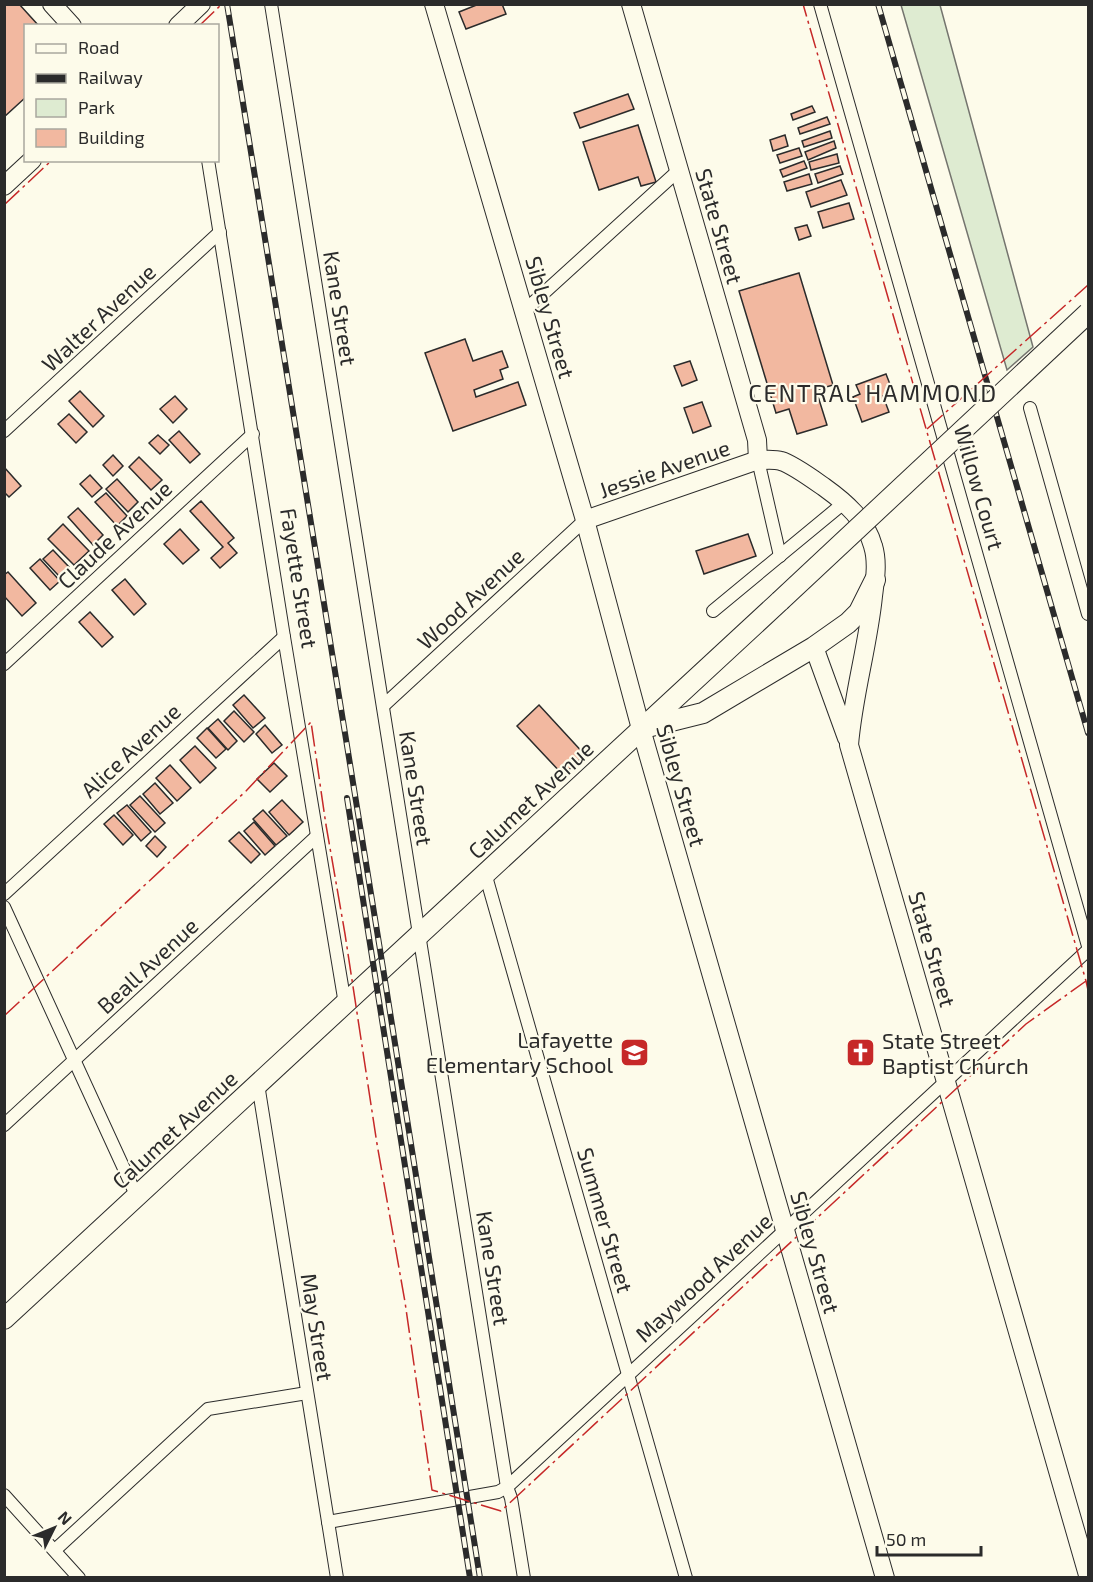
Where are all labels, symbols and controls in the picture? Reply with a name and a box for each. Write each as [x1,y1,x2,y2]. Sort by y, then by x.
legend [24,24,219,162]
text: Road [78,36,119,58]
text: Railway [78,66,143,88]
text: Park [78,96,115,118]
text: Building [78,126,145,148]
street label: State Street [691,165,749,287]
street label: Kane Street [319,249,363,367]
street label: Sibley Street [521,253,581,381]
street label: Walter Avenue [36,258,160,376]
district label: CENTRAL HAMMOND [748,378,998,407]
street label: Willow Court [950,421,1010,553]
street label: Jessie Avenue [595,433,733,503]
street label: Claude Avenue [52,475,176,593]
street label: Fayette Street [276,506,324,650]
street label: Wood Avenue [411,542,529,654]
street label: Alice Avenue [75,697,185,803]
street label: Sibley Street [652,721,712,849]
street label: Kane Street [395,729,439,847]
street label: Calumet Avenue [462,735,598,863]
street label: State Street [904,888,962,1010]
street label: Beall Avenue [91,912,203,1018]
place label: Lafayette Elementary School [426,1026,613,1077]
place label: State Street Baptist Church [882,1027,1029,1078]
school or university icon: Lafayette Elementary School [618,1036,650,1068]
church icon: State Street Baptist Church [845,1037,877,1069]
street label: Calumet Avenue [106,1065,242,1193]
street label: Summer Street [573,1144,639,1296]
street label: Sibley Street [786,1188,846,1316]
street label: Maywood Avenue [629,1207,777,1347]
street label: Kane Street [472,1209,516,1327]
street label: May Street [297,1271,339,1383]
north arrow [24,1498,84,1558]
text: N [54,1507,76,1528]
scale bar [877,1519,980,1557]
text: 50 m [886,1528,926,1550]

